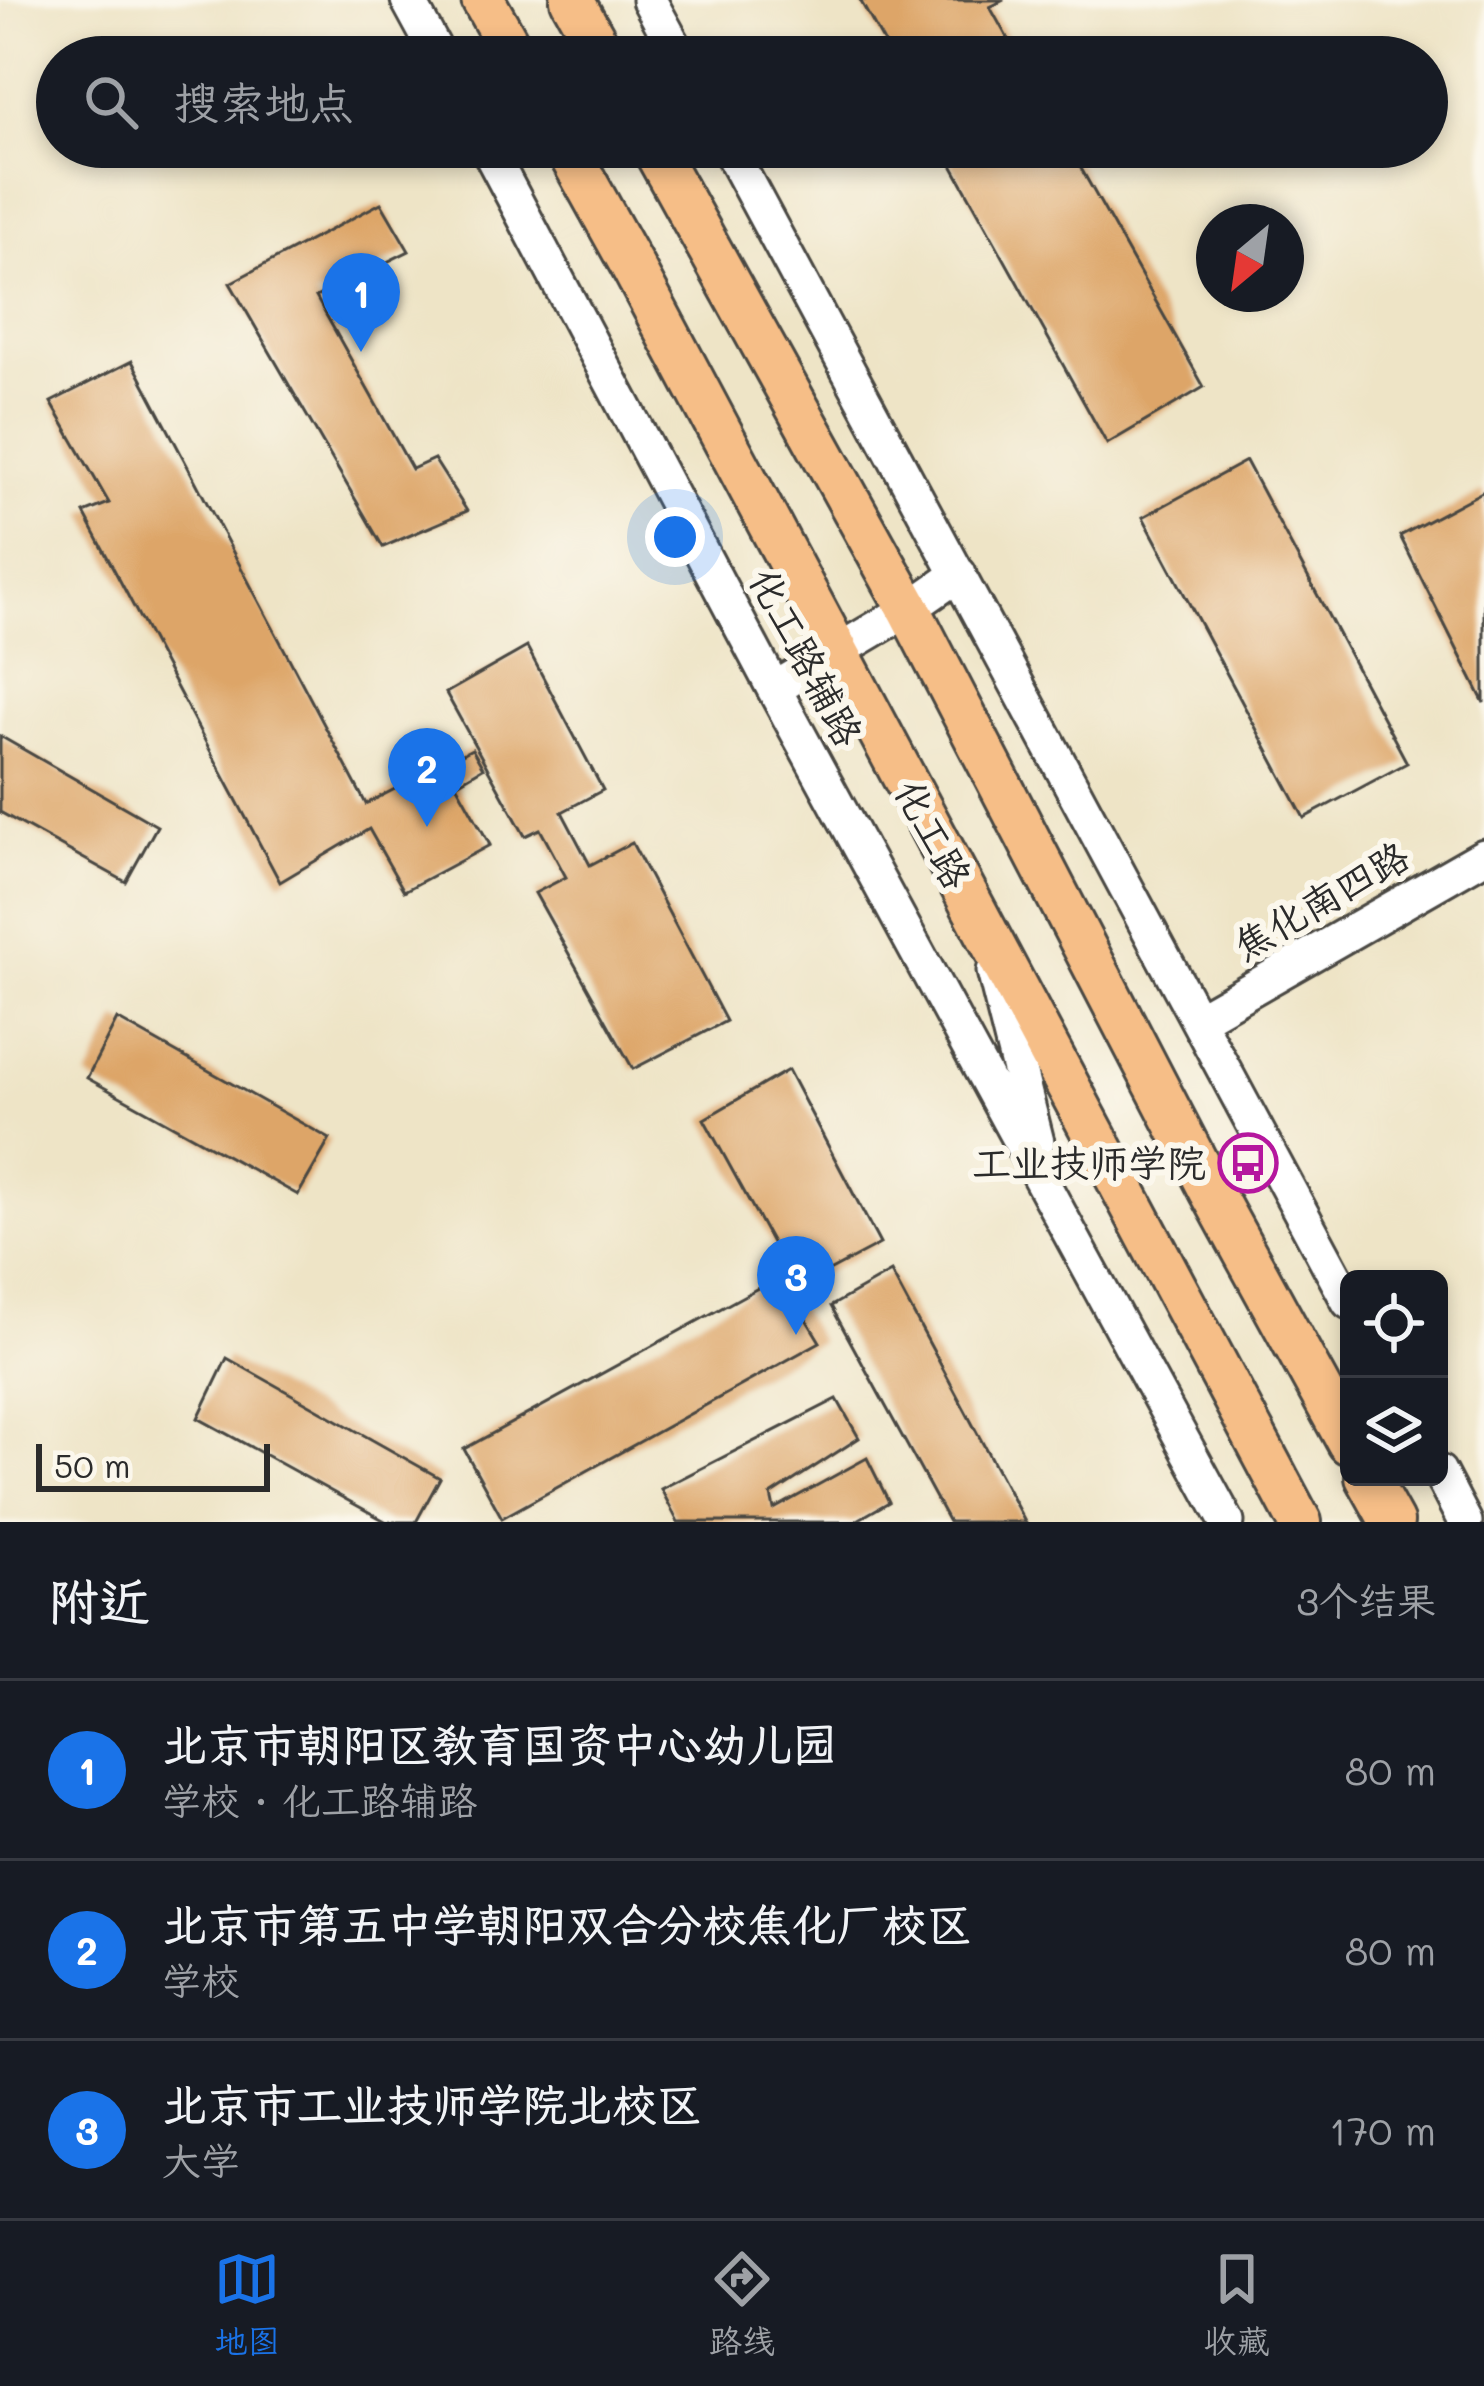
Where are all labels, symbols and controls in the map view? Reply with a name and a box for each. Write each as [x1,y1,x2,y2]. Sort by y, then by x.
search box [36,36,1448,168]
icon: search [78,69,144,135]
text: 搜索地点 [174,72,354,130]
north arrow [1196,204,1304,312]
pin: 1 [322,253,400,352]
your location [645,507,705,567]
street label: 化工路辅路 [739,558,876,754]
pin: 2 [388,728,466,827]
street label: 化工路 [884,770,984,897]
street label: 焦化南四路 [1223,829,1417,971]
bus stop icon: 工业技师学院 [1217,1132,1279,1194]
place label: 工业技师学院 [972,1136,1206,1187]
pin: 3 [757,1236,835,1335]
map controls [1340,1270,1448,1486]
button: locate [1340,1270,1448,1378]
button: layers [1340,1378,1448,1486]
scale bar [36,1438,270,1491]
text: 50 m [54,1443,130,1486]
text: 附近 [48,1566,150,1633]
text: 3个结果 [1296,1574,1436,1625]
text: 北京市朝阳区教育国资中心幼儿园 [162,1714,837,1772]
text: 1 [78,1744,96,1795]
text: 80 m [1345,1744,1436,1795]
text: 学校 · 化工路辅路 [162,1774,477,1825]
text: 北京市第五中学朝阳双合分校焦化厂校区 [162,1894,972,1952]
text: 2 [76,1924,98,1975]
text: 80 m [1345,1924,1436,1975]
text: 学校 [162,1954,240,2005]
text: 北京市工业技师学院北校区 [162,2074,702,2132]
text: 3 [75,2104,99,2155]
text: 170 m [1329,2104,1436,2155]
text: 大学 [162,2134,240,2185]
tab: 地图 [214,2246,280,2362]
tab: 路线 [709,2246,775,2362]
tab: 收藏 [1204,2246,1270,2362]

